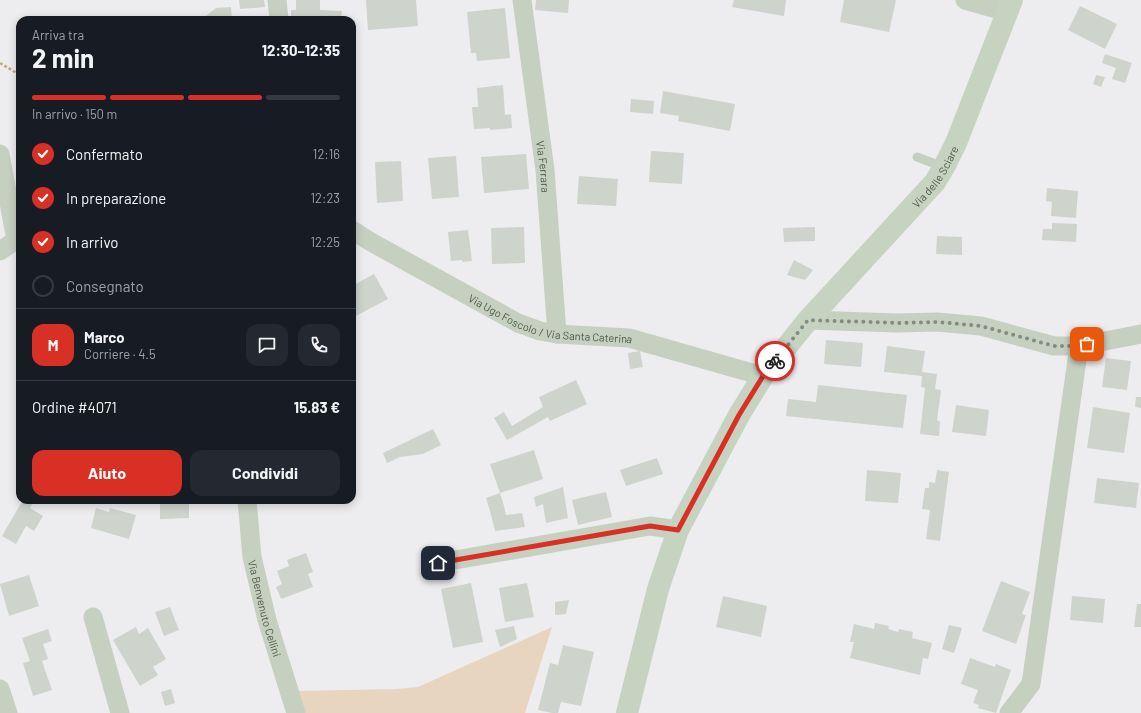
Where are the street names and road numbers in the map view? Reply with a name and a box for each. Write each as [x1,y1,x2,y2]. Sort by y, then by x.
street label: Via Ferrara [535,140,553,193]
street label: Via delle Sciare [909,143,960,210]
street label: Via Ugo Foscolo / Via Santa Caterina [467,291,634,345]
street label: Via Benvenuto Cellini [246,558,285,658]

